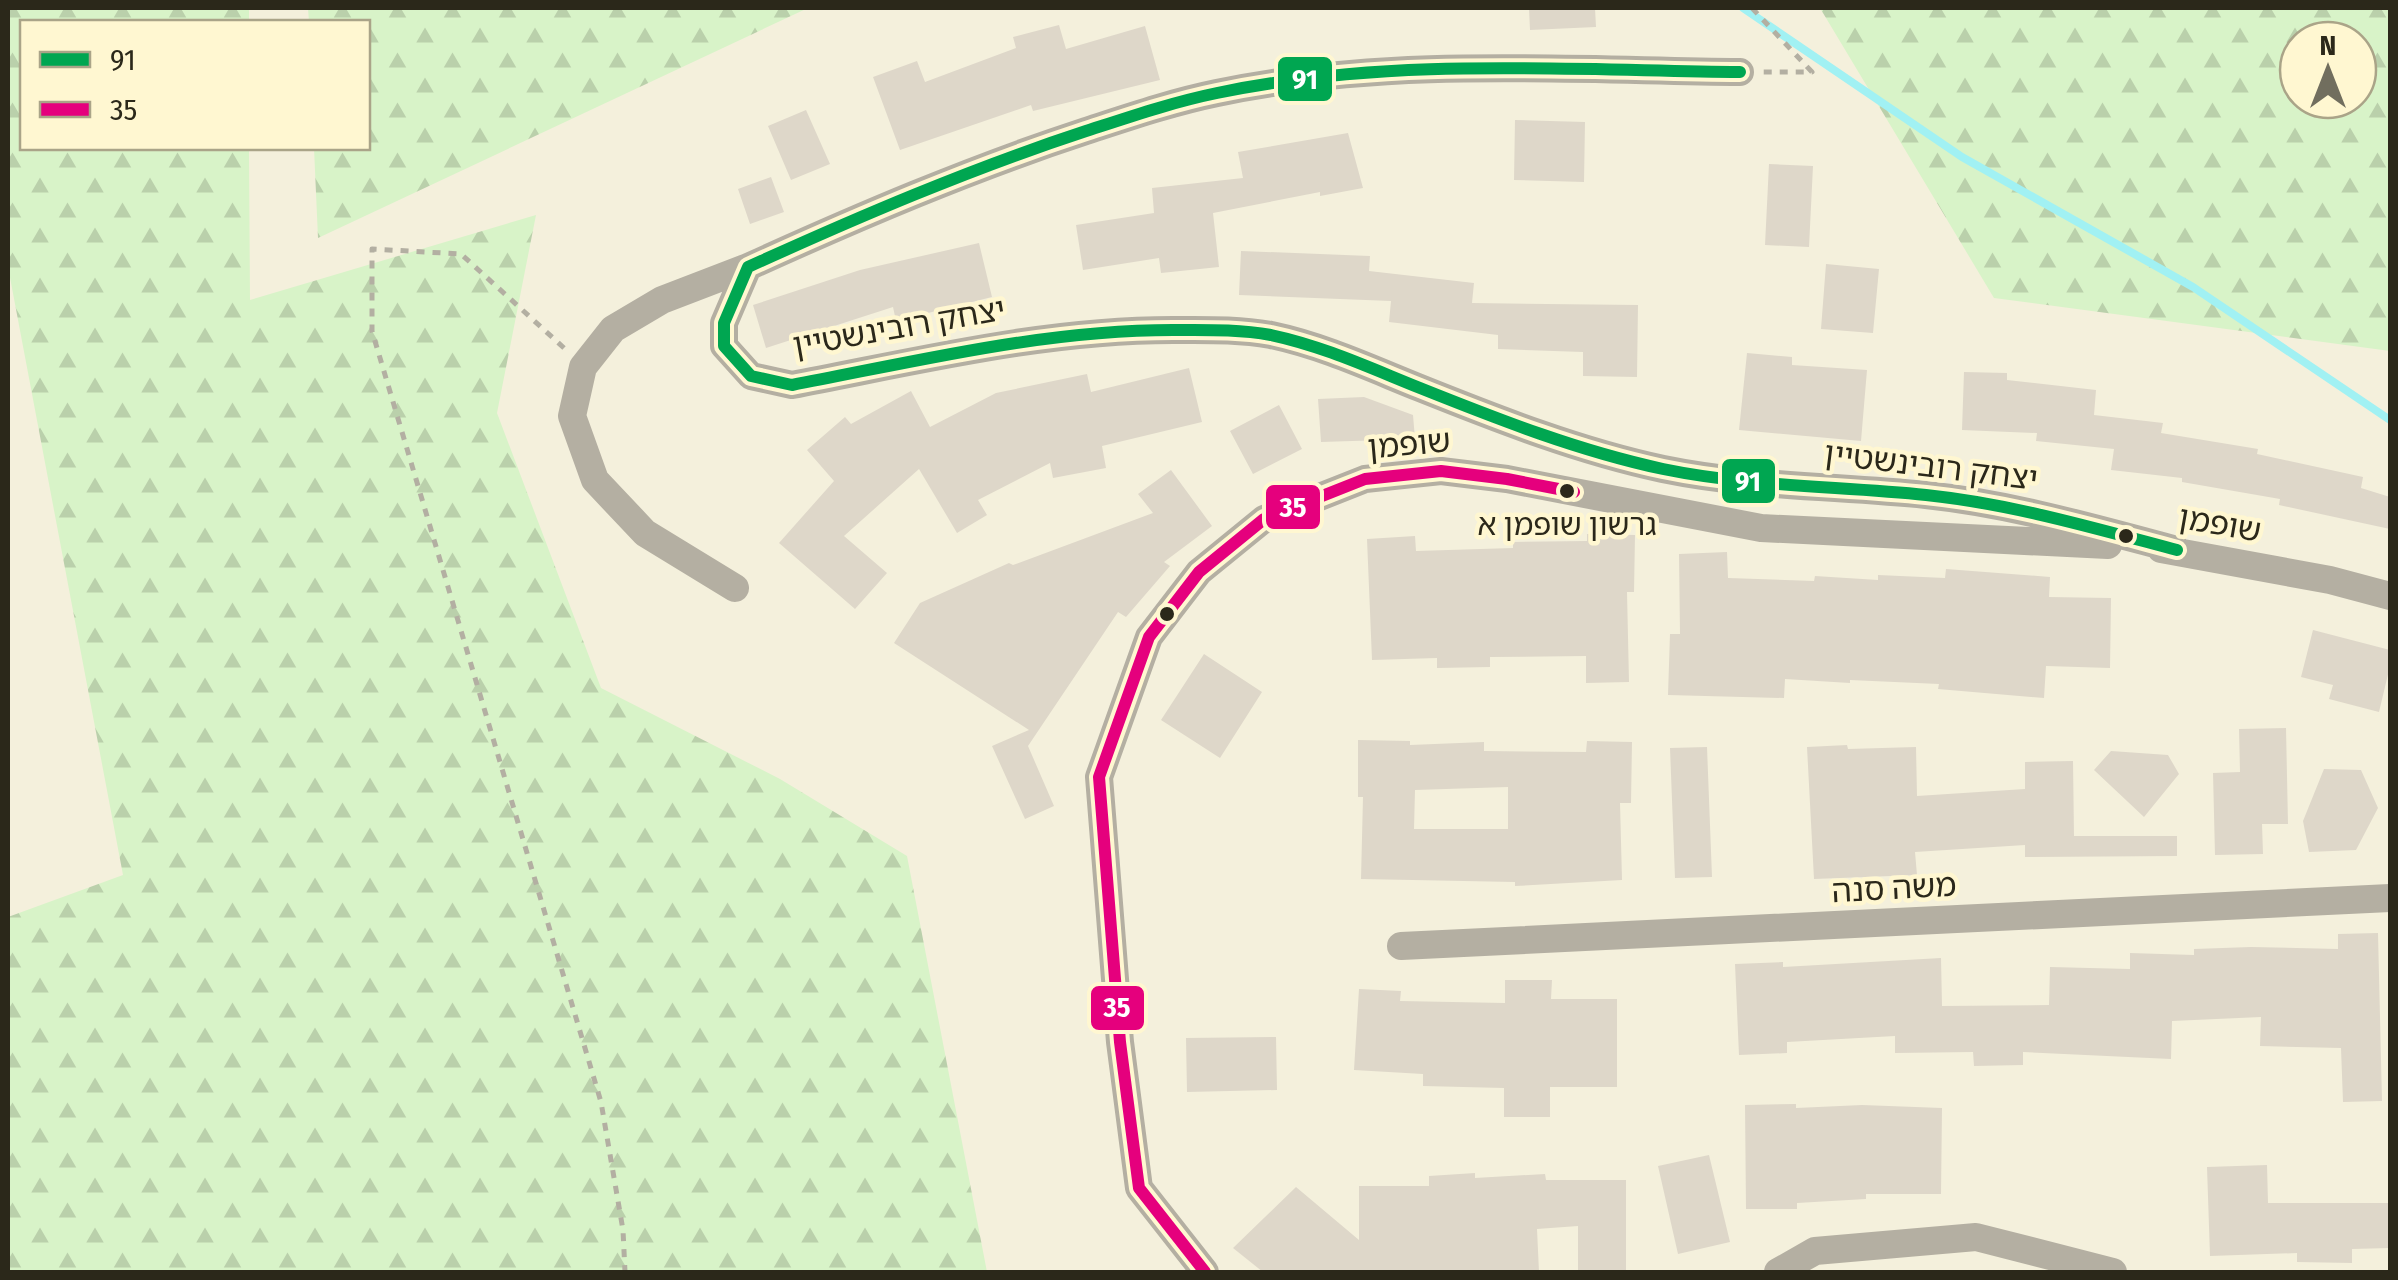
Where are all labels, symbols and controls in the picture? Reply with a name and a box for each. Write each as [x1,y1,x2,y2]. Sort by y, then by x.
legend [20,20,370,150]
north arrow [2278,20,2378,120]
text: N [2320,29,2336,62]
text: 91 [110,42,136,78]
line badge: 91 [1276,55,1334,103]
text: 91 [1292,63,1318,96]
text: 35 [110,92,137,128]
street label: יצחק רובינשטיין [790,290,1008,364]
street label: שופמן [1366,421,1452,467]
street label: יצחק רובינשטיין [1822,434,2040,498]
line badge: 91 [1720,457,1777,505]
text: 91 [1735,465,1761,498]
marker: גרשון שופמן א [1557,481,1577,501]
line badge: 35 [1264,483,1322,531]
text: 35 [1279,491,1307,524]
street label: שופמן [2176,498,2264,550]
place label: גרשון שופמן א [1478,507,1656,543]
unlabelled marker [2116,526,2136,546]
unlabelled marker [1157,604,1177,624]
street label: משה סנה [1831,866,1957,910]
line badge: 35 [1089,984,1146,1032]
text: 35 [1103,991,1131,1024]

